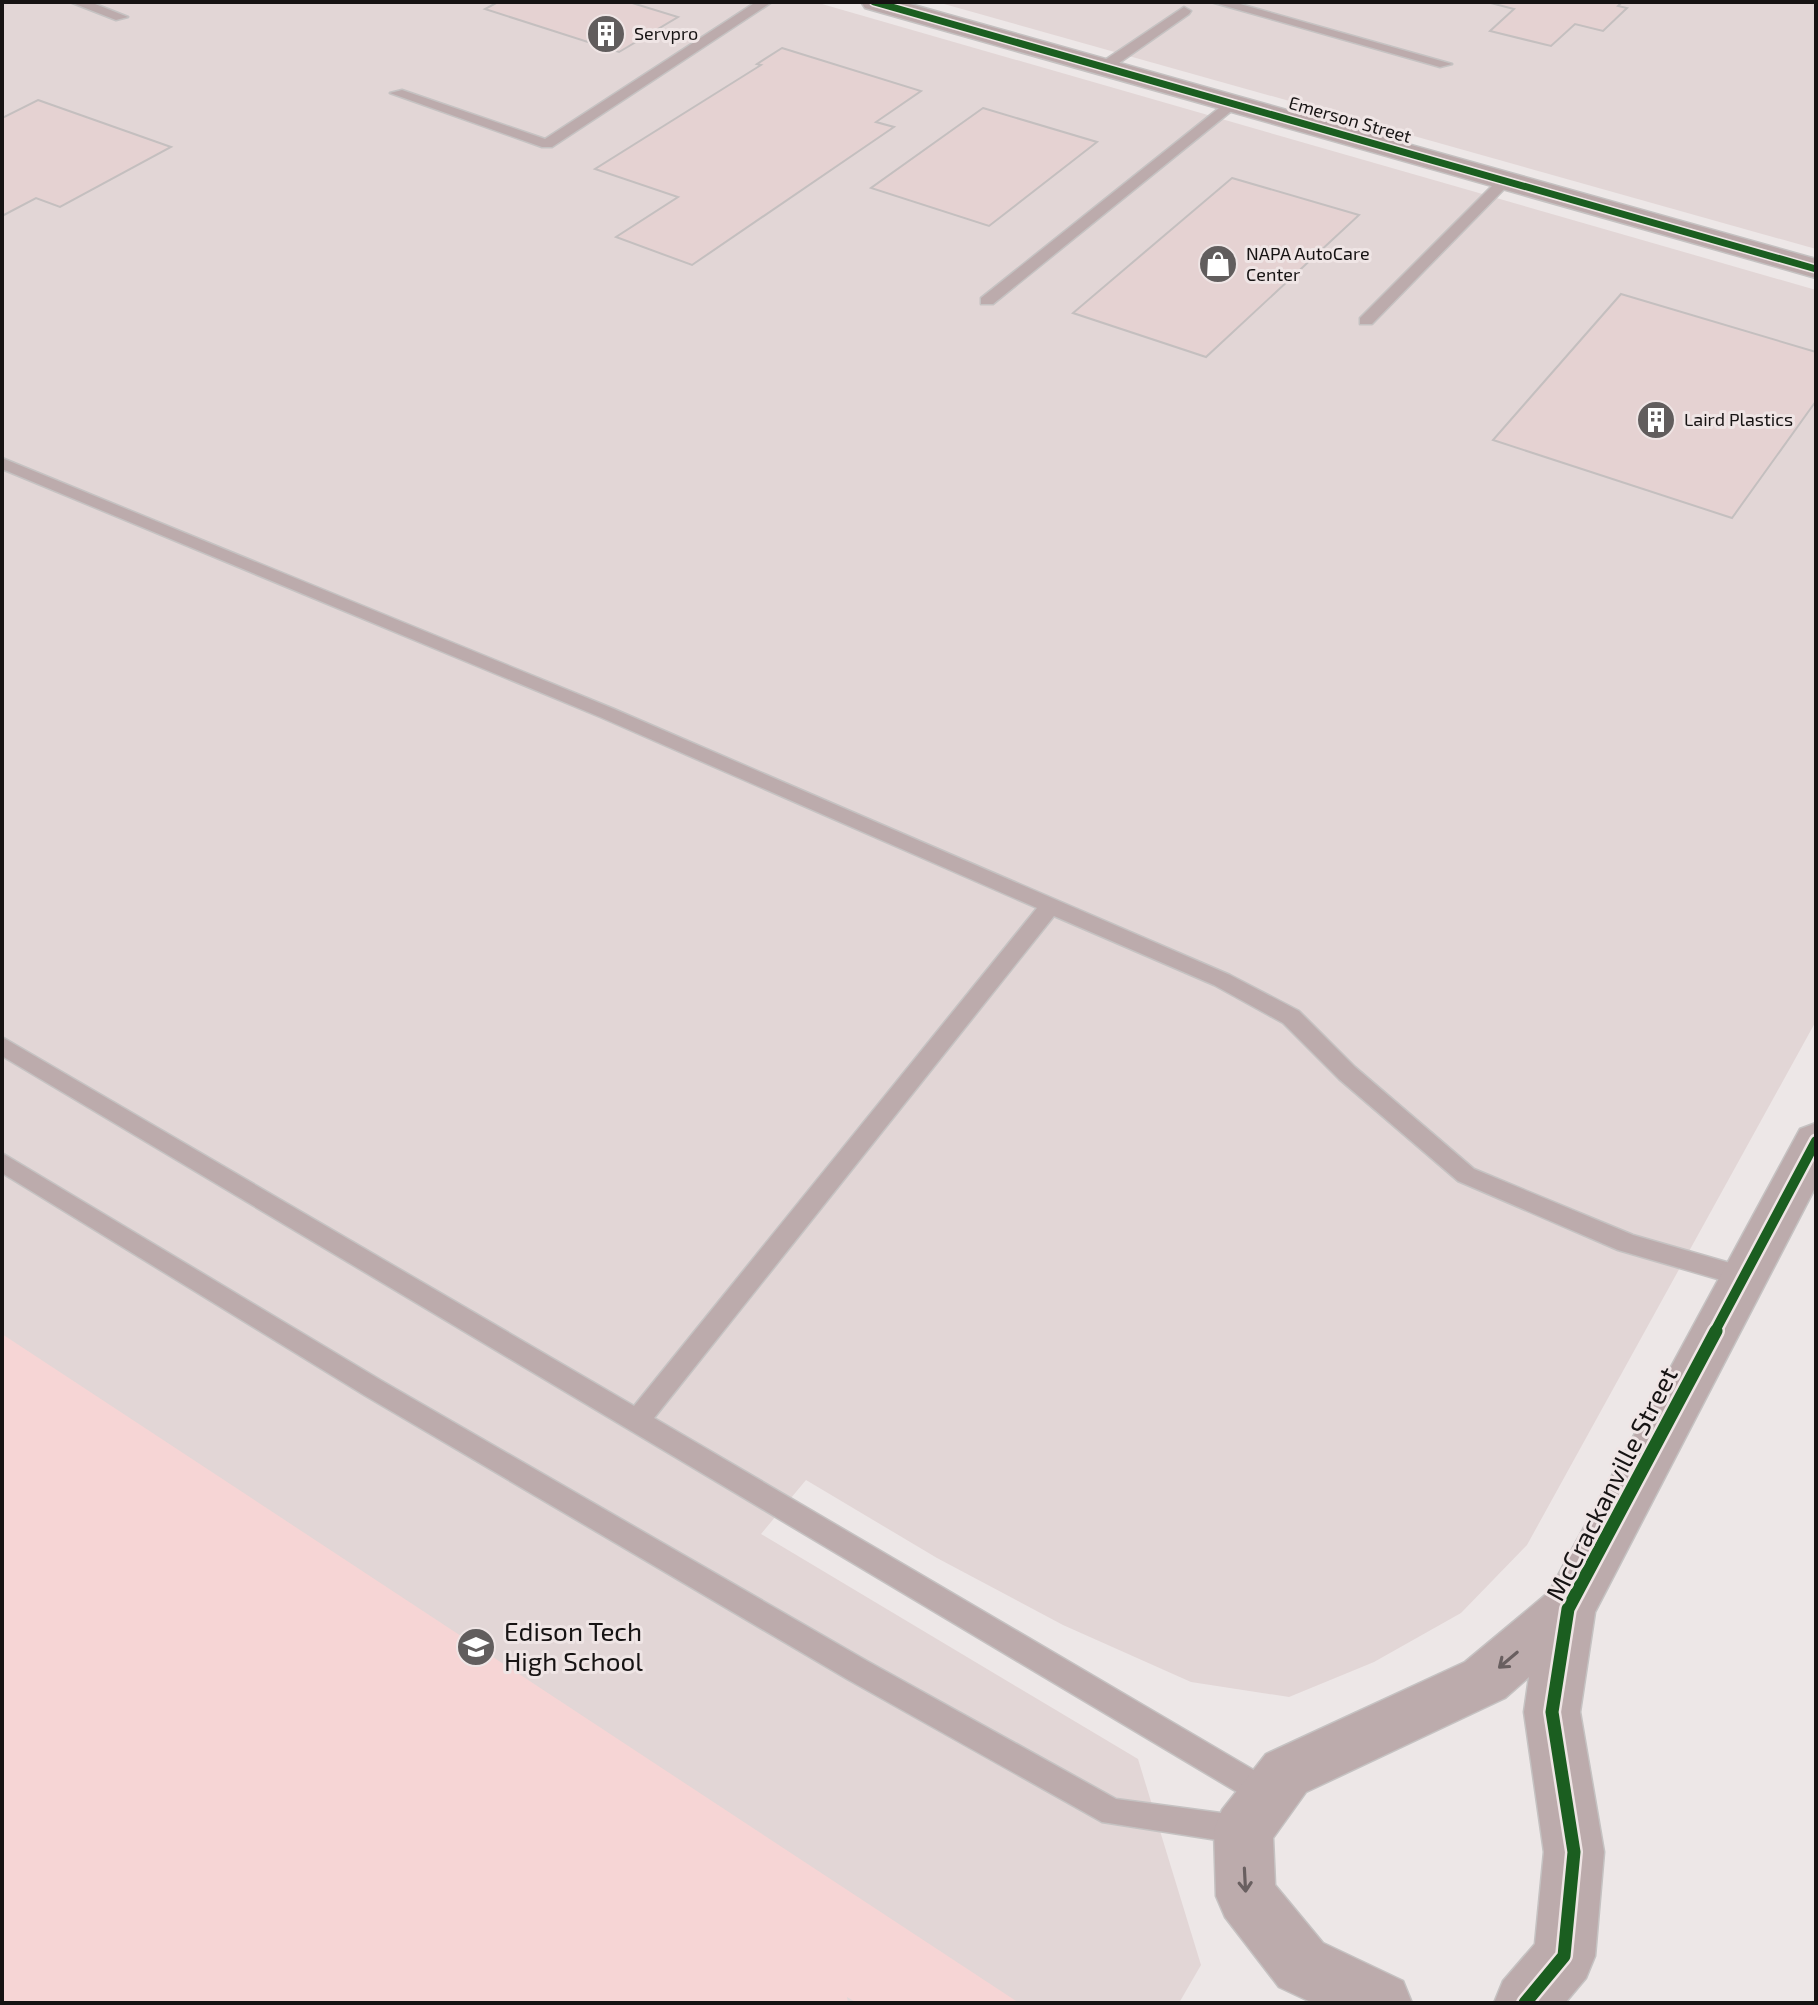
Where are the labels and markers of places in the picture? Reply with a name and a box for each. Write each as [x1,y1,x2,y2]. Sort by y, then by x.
building icon: Servpro [585,13,627,55]
place label: Servpro [634,22,698,44]
place label: NAPA AutoCare Center [1246,242,1370,285]
shop icon: NAPA AutoCare Center [1197,243,1239,285]
building icon: Laird Plastics [1635,399,1677,441]
place label: Laird Plastics [1684,408,1793,430]
place label: Edison Tech High School [504,1615,643,1676]
school or university icon: Edison Tech High School [455,1626,497,1668]

